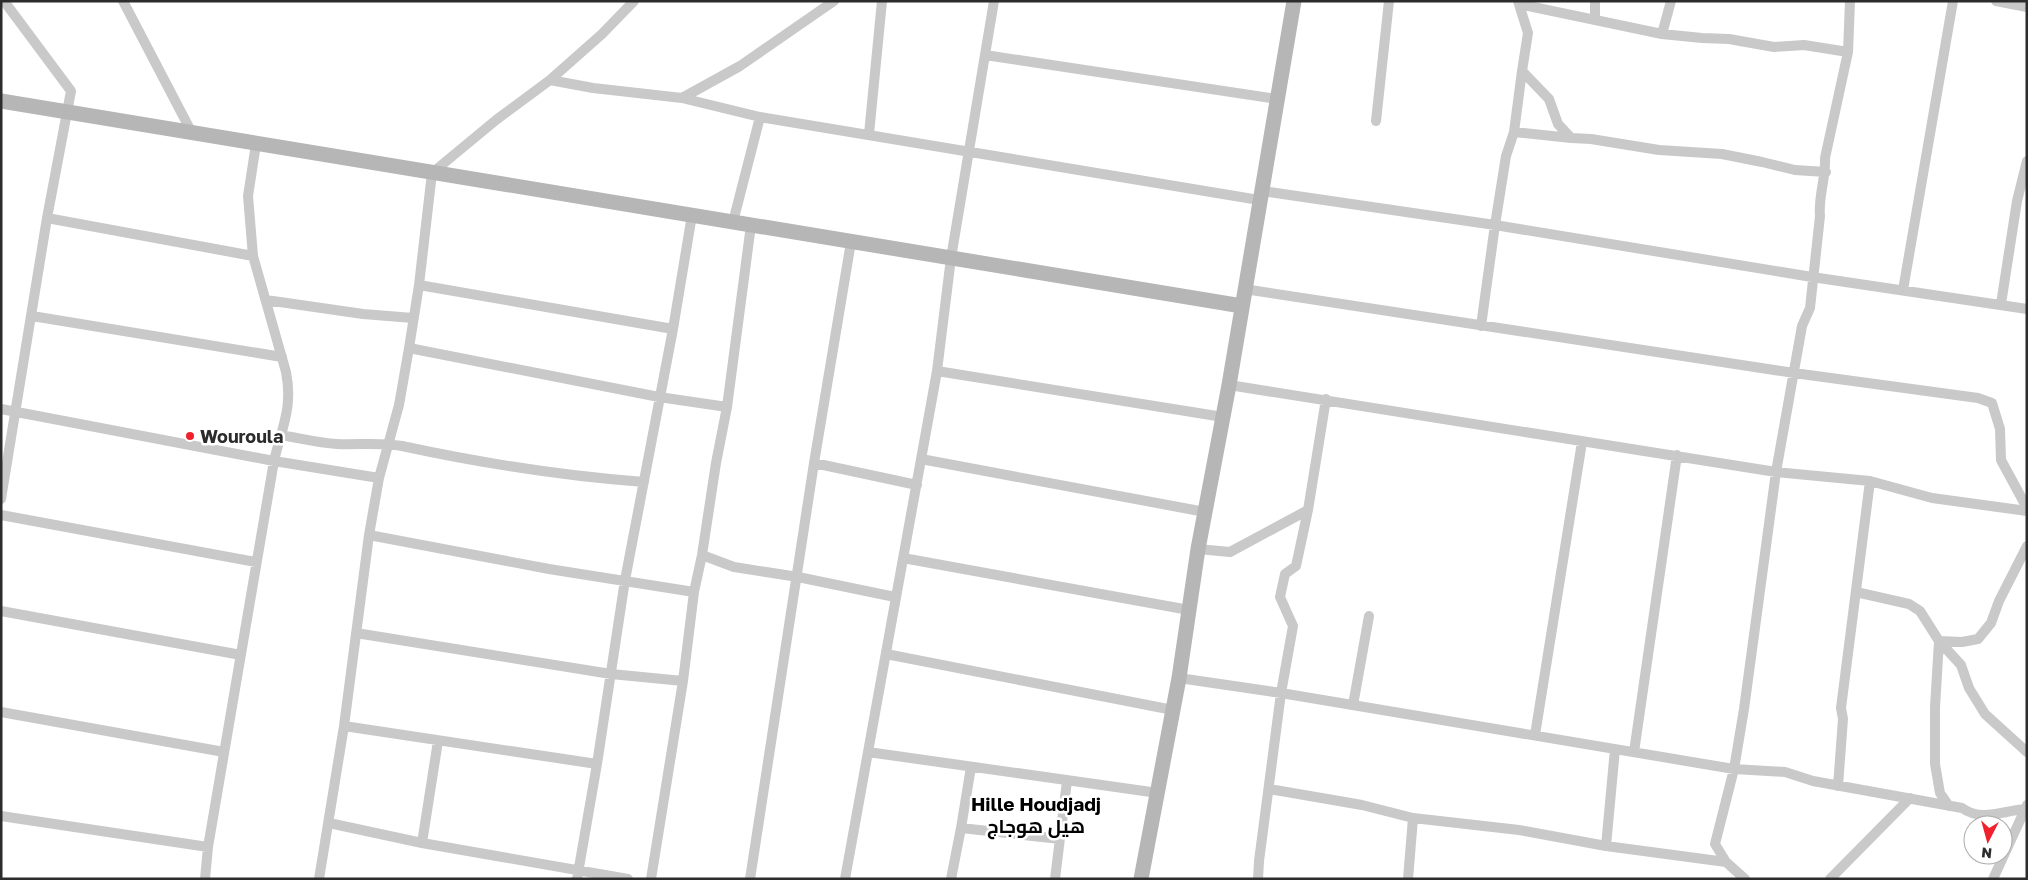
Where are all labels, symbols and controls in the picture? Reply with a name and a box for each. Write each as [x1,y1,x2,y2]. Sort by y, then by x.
place label: Wouroula [200,425,283,447]
marker: Wouroula [184,430,196,442]
district label: Hille Houdjadj هيل هوجاج [971,792,1101,840]
north arrow [1963,815,2013,865]
text: N [1980,844,1993,862]

